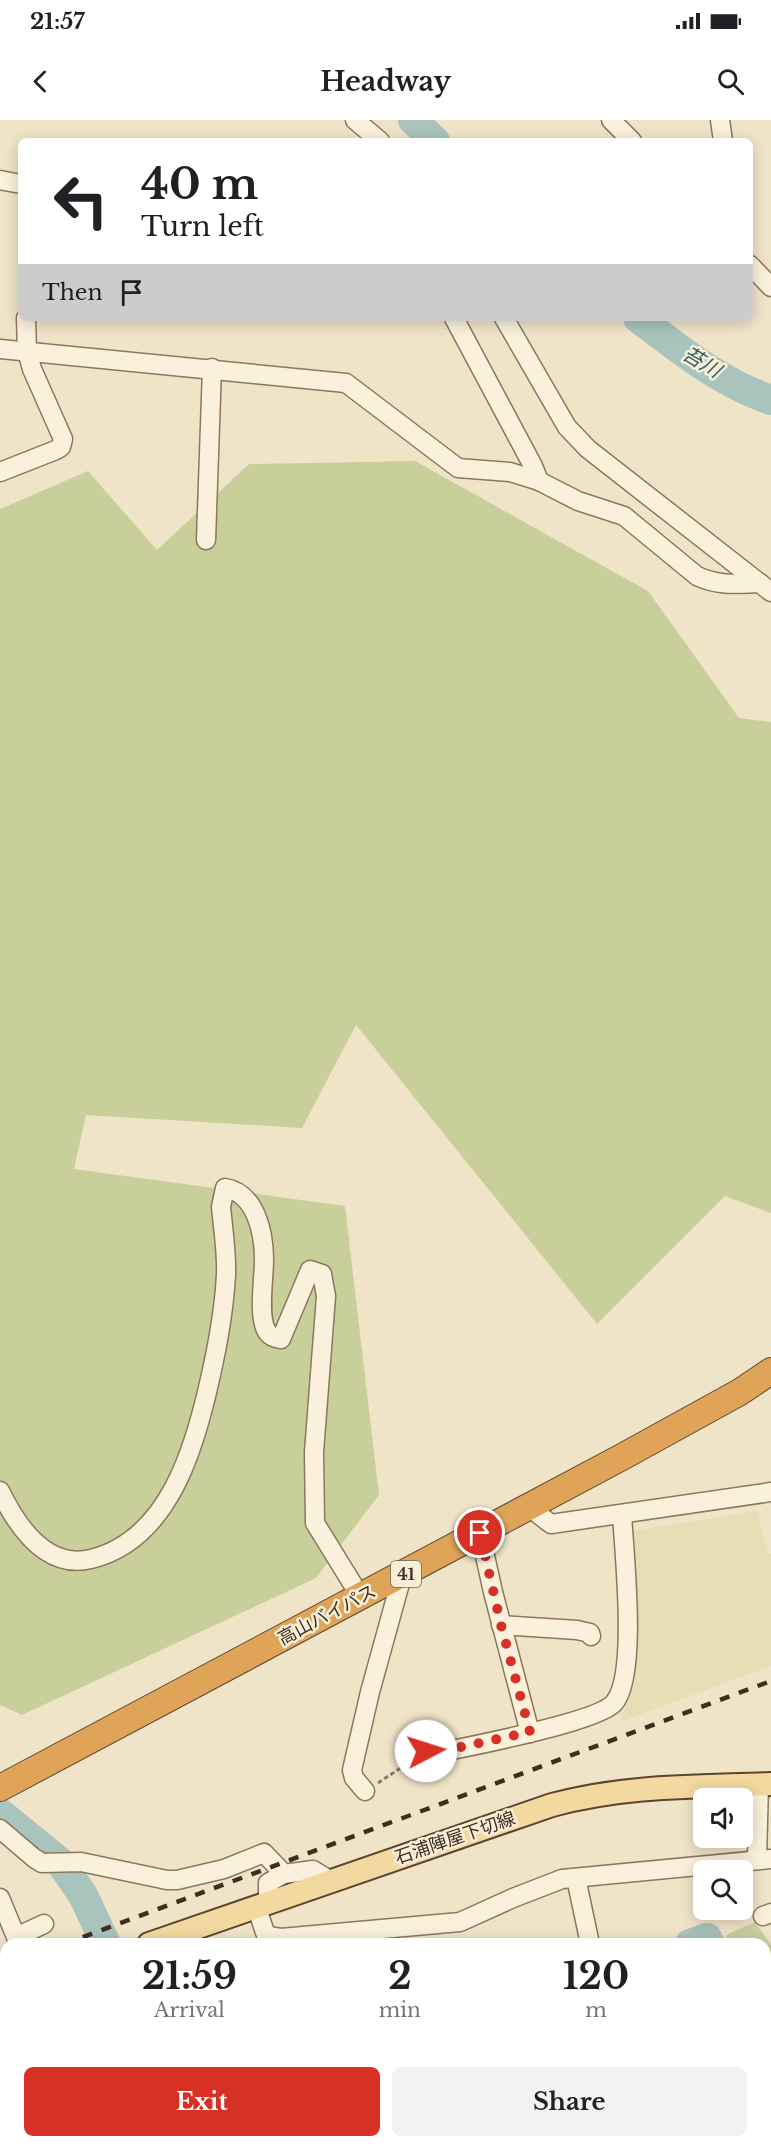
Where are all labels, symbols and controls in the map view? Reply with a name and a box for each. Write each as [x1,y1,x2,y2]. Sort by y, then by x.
text: 21:57 [30,8,85,35]
icon: back [24,65,57,98]
text: Headway [320,65,451,98]
icon: search [714,65,747,98]
text: 40 m [141,158,258,210]
icon: left [42,162,120,240]
text: Turn left [141,210,264,243]
icon: arrive [115,276,148,309]
text: Then [42,279,103,306]
water label: 苔川 [679,341,727,384]
pin [454,1507,505,1558]
icon: arrive [463,1516,496,1549]
road number: 41 [391,1561,421,1587]
street label: 高山バイパス [274,1580,380,1650]
position arrow [394,1719,458,1783]
map controls [693,1788,753,1920]
button: sound [693,1788,753,1848]
street label: 石浦陣屋下切線 [392,1807,518,1869]
button: search [693,1860,753,1920]
text: 21:59 [142,1954,237,1999]
text: 2 [388,1954,412,1999]
text: 120 [563,1954,629,1999]
text: Arrival [154,1998,225,2022]
text: min [379,1998,421,2022]
text: m [585,1998,607,2022]
button: Exit [24,2067,380,2136]
button: Share [392,2067,747,2136]

